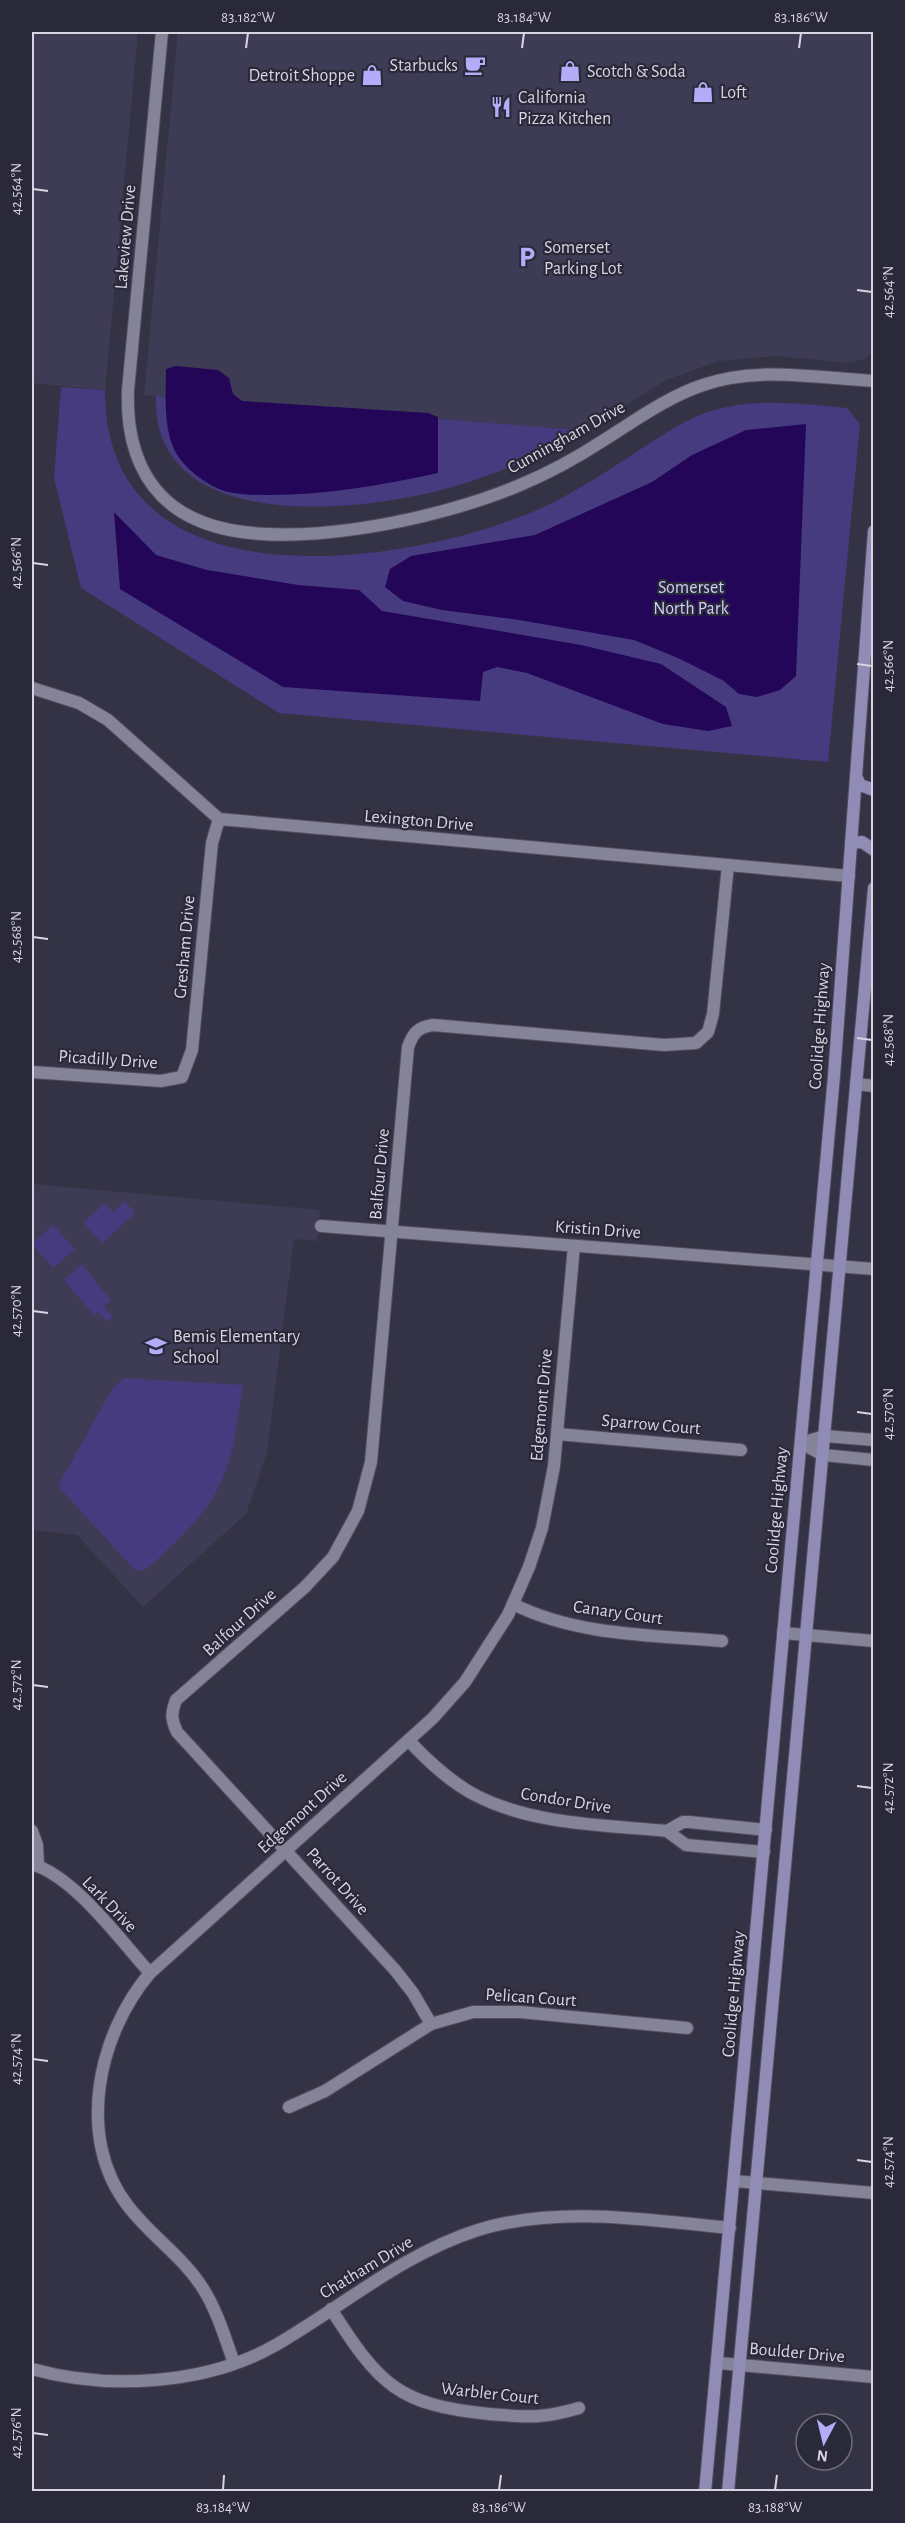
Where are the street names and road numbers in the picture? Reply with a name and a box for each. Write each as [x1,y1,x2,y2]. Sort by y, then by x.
street label: Lakeview Drive [112,184,140,290]
street label: Cunningham Drive [505,398,628,478]
street label: Lexington Drive [364,807,474,835]
street label: Gresham Drive [172,895,198,999]
street label: Coolidge Highway [807,962,833,1090]
street label: Picadilly Drive [58,1048,158,1072]
street label: Balfour Drive [367,1128,393,1221]
street label: Kristin Drive [554,1218,642,1242]
street label: Edgemont Drive [528,1348,556,1462]
street label: Sparrow Court [601,1412,702,1438]
street label: Coolidge Highway [763,1446,792,1574]
street label: Balfour Drive [200,1585,280,1660]
street label: Canary Court [572,1598,664,1628]
street label: Edgemont Drive [255,1768,351,1857]
street label: Condor Drive [519,1785,612,1817]
street label: Parrot Drive [303,1845,372,1919]
street label: Lark Drive [78,1873,140,1936]
street label: Coolidge Highway [720,1930,749,2058]
street label: Pelican Court [485,1986,577,2010]
street label: Chatham Drive [317,2233,416,2303]
street label: Boulder Drive [748,2340,845,2366]
street label: Warbler Court [440,2380,540,2408]

